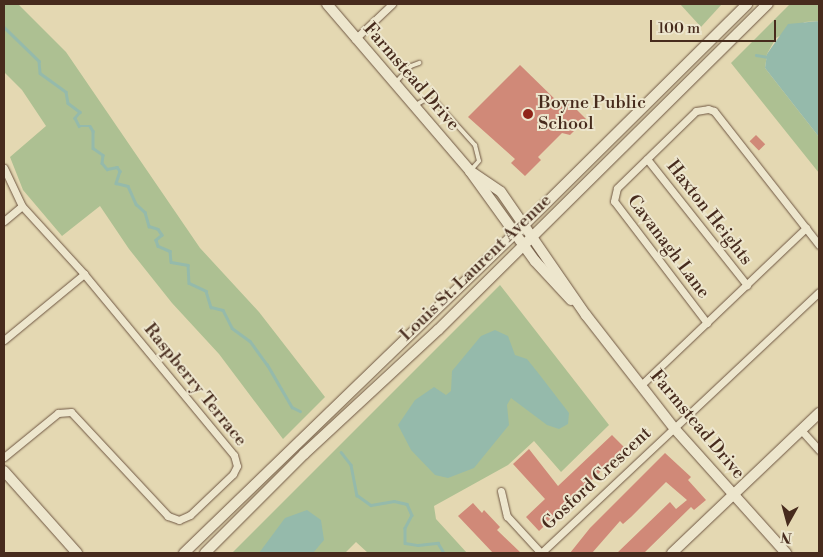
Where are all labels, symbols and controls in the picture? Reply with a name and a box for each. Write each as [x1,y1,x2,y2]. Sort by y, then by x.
scale bar [653,10,779,42]
street label: Farmstead Drive [358,19,464,135]
text: 100 m [658,19,700,38]
place label: Boyne Public School [538,93,646,136]
marker: Boyne Public School [522,108,534,120]
street label: Haxton Heights [661,156,757,270]
street label: Louis St. Laurent Avenue [396,190,556,346]
street label: Cavanagh Lane [622,191,714,303]
street label: Raspberry Terrace [139,319,251,451]
street label: Farmstead Drive [645,366,749,484]
street label: Gosford Crescent [538,423,656,535]
north arrow [763,497,813,547]
text: N [780,527,793,546]

